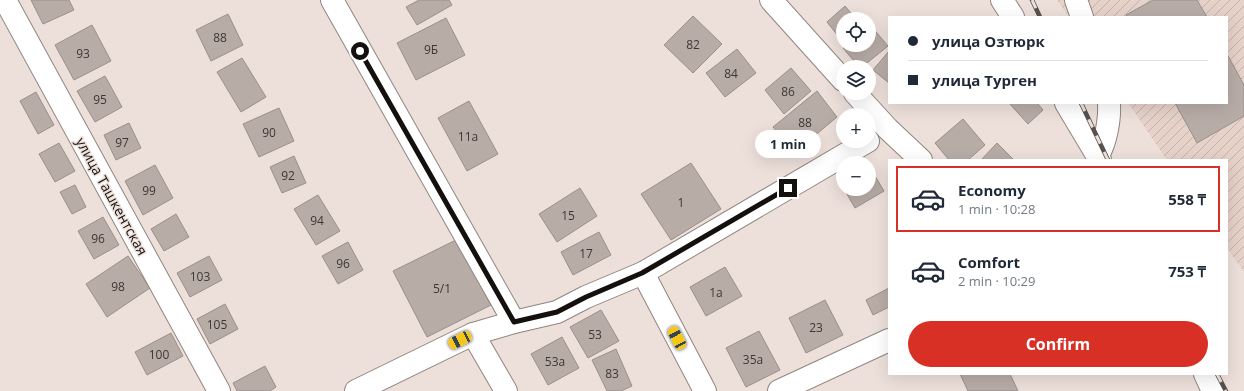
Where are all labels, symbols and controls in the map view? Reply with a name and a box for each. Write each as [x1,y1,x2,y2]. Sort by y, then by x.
map controls [836,12,876,196]
button: locate [836,12,876,52]
house number: 88 [213,29,227,46]
text: улица Озтюрк [932,31,1045,51]
house number: 82 [686,36,700,53]
house number: 9Б [424,41,438,58]
route start [351,42,369,60]
house number: 93 [76,45,90,62]
button: layers [836,60,876,100]
house number: 84 [724,65,738,82]
text: улица Турген [932,70,1037,90]
house number: 86 [781,83,795,100]
house number: 95 [93,91,107,108]
button: + [836,108,876,148]
house number: 88 [798,114,812,131]
house number: 90 [262,124,276,141]
house number: 11а [458,128,478,145]
callout: 1 min [755,130,821,158]
street label: улица Ташкентская [72,134,152,258]
house number: 97 [115,134,129,151]
text: 1 min [770,135,806,153]
button: − [836,156,876,196]
house number: 92 [281,167,295,184]
route end [779,179,797,197]
text: Economy [958,180,1026,200]
icon: car [910,181,946,217]
house number: 99 [142,182,156,199]
text: 558 ₸ [1168,189,1206,209]
house number: 1 [678,194,684,211]
text: 1 min · 10:28 [958,200,1035,218]
house number: 15 [561,207,575,224]
house number: 94 [310,212,324,229]
house number: 96 [91,230,105,247]
house number: 17 [579,245,593,262]
text: Comfort [958,252,1020,272]
icon: car [910,253,946,289]
house number: 96 [336,255,350,272]
text: 753 ₸ [1168,261,1206,281]
house number: 103 [190,268,210,285]
text: 2 min · 10:29 [958,272,1035,290]
house number: 98 [111,278,125,295]
house number: 5/1 [433,280,451,297]
house number: 1а [709,284,723,301]
house number: 105 [207,316,227,333]
house number: 23 [809,319,823,336]
button: Confirm [908,321,1208,367]
car [666,325,688,351]
house number: 53 [588,326,602,343]
car [447,329,473,351]
house number: 100 [149,346,169,363]
house number: 35а [743,351,763,368]
house number: 53а [545,353,565,370]
house number: 83 [605,365,619,382]

